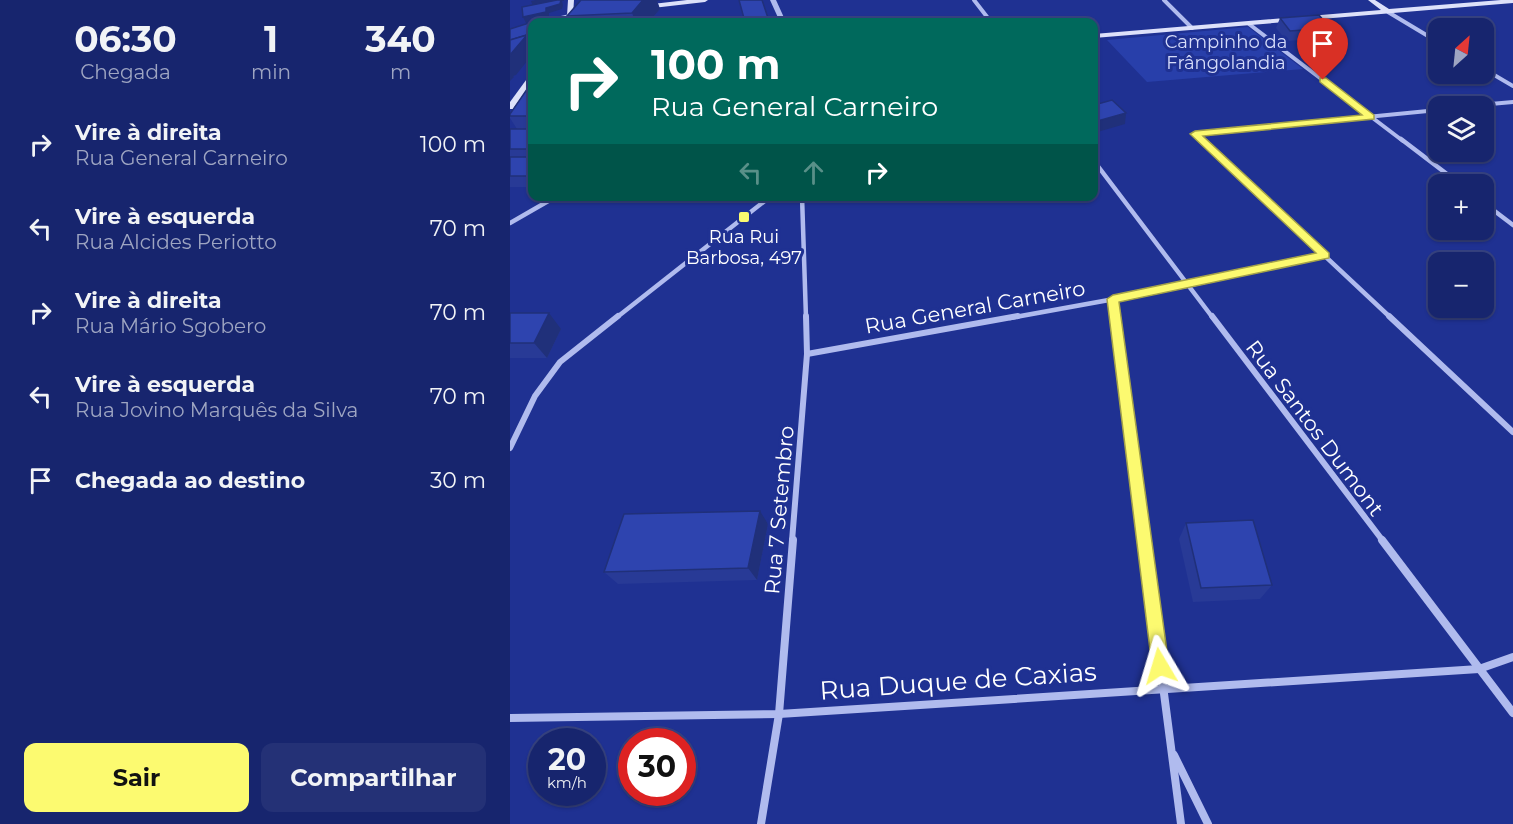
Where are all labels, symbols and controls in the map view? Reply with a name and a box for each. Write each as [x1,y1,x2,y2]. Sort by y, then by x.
text: 06:30 [74,17,177,61]
text: 1 [264,17,278,61]
text: 340 [365,17,436,61]
pin [1297,18,1348,80]
north arrow [1428,18,1494,84]
map controls [1428,18,1494,318]
icon: arrive [1306,27,1339,60]
park label: Campinho da Frângolandia [1165,31,1287,74]
text: 100 m [651,38,780,90]
icon: right [552,42,630,120]
text: Chegada [80,60,171,84]
text: min [251,60,291,84]
text: m [390,60,411,84]
text: Rua General Carneiro [651,90,938,123]
button: layers [1428,96,1494,162]
text: Vire à direita [75,119,222,146]
icon: right [24,128,57,161]
text: 100 m [420,131,486,158]
text: Rua General Carneiro [75,146,288,170]
icon: left [734,156,767,189]
icon: ahead [797,156,830,189]
icon: right [860,156,893,189]
button: + [1428,174,1494,240]
text: Vire à esquerda [75,203,255,230]
marker: Rua Rui Barbosa, 497 [737,210,751,224]
icon: left [24,212,57,245]
text: 70 m [430,215,486,242]
place label: Rua Rui Barbosa, 497 [686,226,802,269]
text: Rua Alcides Periotto [75,230,277,254]
button: − [1428,252,1494,318]
street label: Rua General Carneiro [863,275,1087,339]
text: Vire à direita [75,287,222,314]
icon: right [24,296,57,329]
text: 70 m [430,299,486,326]
text: Rua Mário Sgobero [75,314,266,338]
street label: Rua Santos Dumont [1241,335,1389,521]
text: Vire à esquerda [75,371,255,398]
icon: left [24,380,57,413]
text: 70 m [430,383,486,410]
text: Rua Jovino Marquês da Silva [75,398,358,422]
street label: Rua 7 Setembro [759,425,799,595]
icon: arrive [24,464,57,497]
text: Chegada ao destino [75,467,305,494]
text: 30 m [430,467,486,494]
position arrow [1128,634,1192,698]
street label: Rua Duque de Caxias [818,655,1098,707]
speed limit sign: 30 [618,728,696,806]
text: 20 [548,741,586,778]
button: Sair [24,743,249,812]
button: Compartilhar [261,743,486,812]
text: km/h [547,773,587,792]

